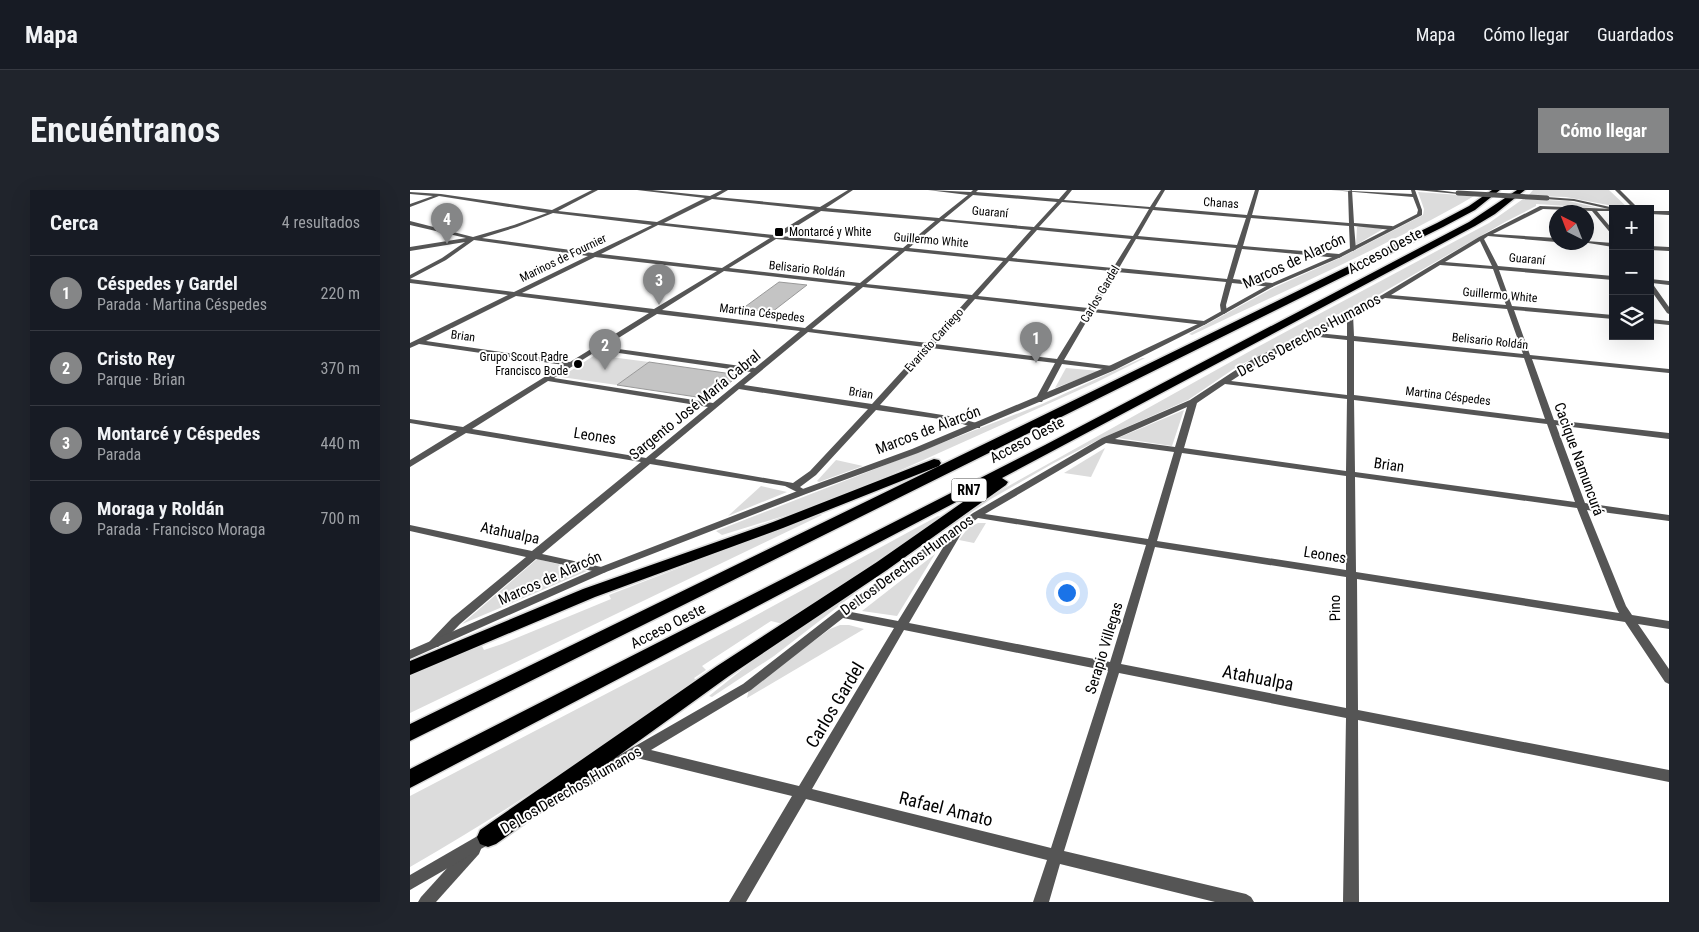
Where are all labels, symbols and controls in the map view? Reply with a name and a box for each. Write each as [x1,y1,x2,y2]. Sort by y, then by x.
text: Mapa [25,21,78,49]
text: Mapa [1416,24,1455,45]
text: Cómo llegar [1483,24,1569,45]
text: Guardados [1597,24,1674,45]
button: Cómo llegar [1538,108,1669,153]
text: Encuéntranos [30,110,221,151]
street label: Chanas [1203,195,1239,211]
pin: 4 [431,203,463,244]
street label: Guaraní [971,203,1010,221]
north arrow [1549,205,1594,250]
map controls [1609,205,1654,340]
button: + [1609,205,1654,250]
text: Cerca [50,211,98,235]
text: 4 resultados [282,213,360,232]
street label: Acceso Oeste [1345,224,1425,278]
place label: Montarcé y White [789,225,872,239]
marker: Montarcé y White [773,226,785,238]
street label: Marcos de Alarcón [1240,229,1348,293]
street label: Guillermo White [893,230,969,250]
street label: Marinos de Fournier [517,231,609,285]
street label: Guaraní [1508,250,1547,268]
button: − [1609,250,1654,295]
street label: Belisario Roldán [768,258,846,280]
street label: Carlos Gardel [1078,263,1122,325]
pin: 3 [643,264,675,305]
text: Céspedes y Gardel [97,272,238,295]
text: 1 [62,284,70,303]
text: 220 m [321,284,360,303]
street label: Guillermo White [1462,285,1538,305]
street label: De Los Derechos Humanos [1234,289,1384,380]
text: Parada · Martina Céspedes [97,295,267,314]
button: layers [1609,295,1654,340]
street label: Martina Céspedes [719,301,805,325]
street label: Evaristo Carriego [902,305,966,375]
pin: 1 [1020,322,1052,363]
street label: Brian [450,327,476,345]
pin: 2 [589,329,621,370]
street label: Belisario Roldán [1451,330,1529,352]
street label: Sargento José María Cabral [626,346,764,464]
text: Cristo Rey [97,347,175,370]
place label: Grupo Scout Padre Francisco Bode [479,350,568,378]
marker: Grupo Scout Padre Francisco Bode [572,358,584,370]
text: 2 [62,359,70,378]
text: 370 m [321,359,360,378]
text: Parque · Brian [97,370,185,389]
street label: Brian [848,384,874,402]
street label: Martina Céspedes [1405,384,1491,408]
street label: Cacique Namuncurá [1550,400,1608,518]
street label: Marcos de Alarcón [873,402,983,458]
street label: Acceso Oeste [987,413,1067,467]
text: Montarcé y Céspedes [97,422,260,445]
street label: Leones [572,424,618,448]
text: 3 [62,434,70,453]
text: 440 m [321,434,360,453]
text: Parada [97,445,141,464]
street label: Brian [1373,454,1405,476]
road number: RN7 [952,478,986,502]
text: Moraga y Roldán [97,497,224,520]
text: 4 [62,509,70,528]
text: 700 m [321,509,360,528]
street label: De Los Derechos Humanos [837,511,977,619]
street label: Atahualpa [479,518,541,548]
text: Parada · Francisco Moraga [97,520,265,539]
street label: Leones [1302,543,1348,567]
street label: Marcos de Alarcón [496,547,604,609]
your location [1054,580,1080,606]
street label: Pino [1326,595,1344,621]
street label: Acceso Oeste [628,599,708,653]
street label: Serapio Villegas [1081,600,1127,696]
street label: Carlos Gardel [801,658,868,751]
street label: Atahualpa [1221,660,1295,695]
street label: De Los Derechos Humanos [497,742,645,838]
street label: Rafael Amato [897,787,995,830]

